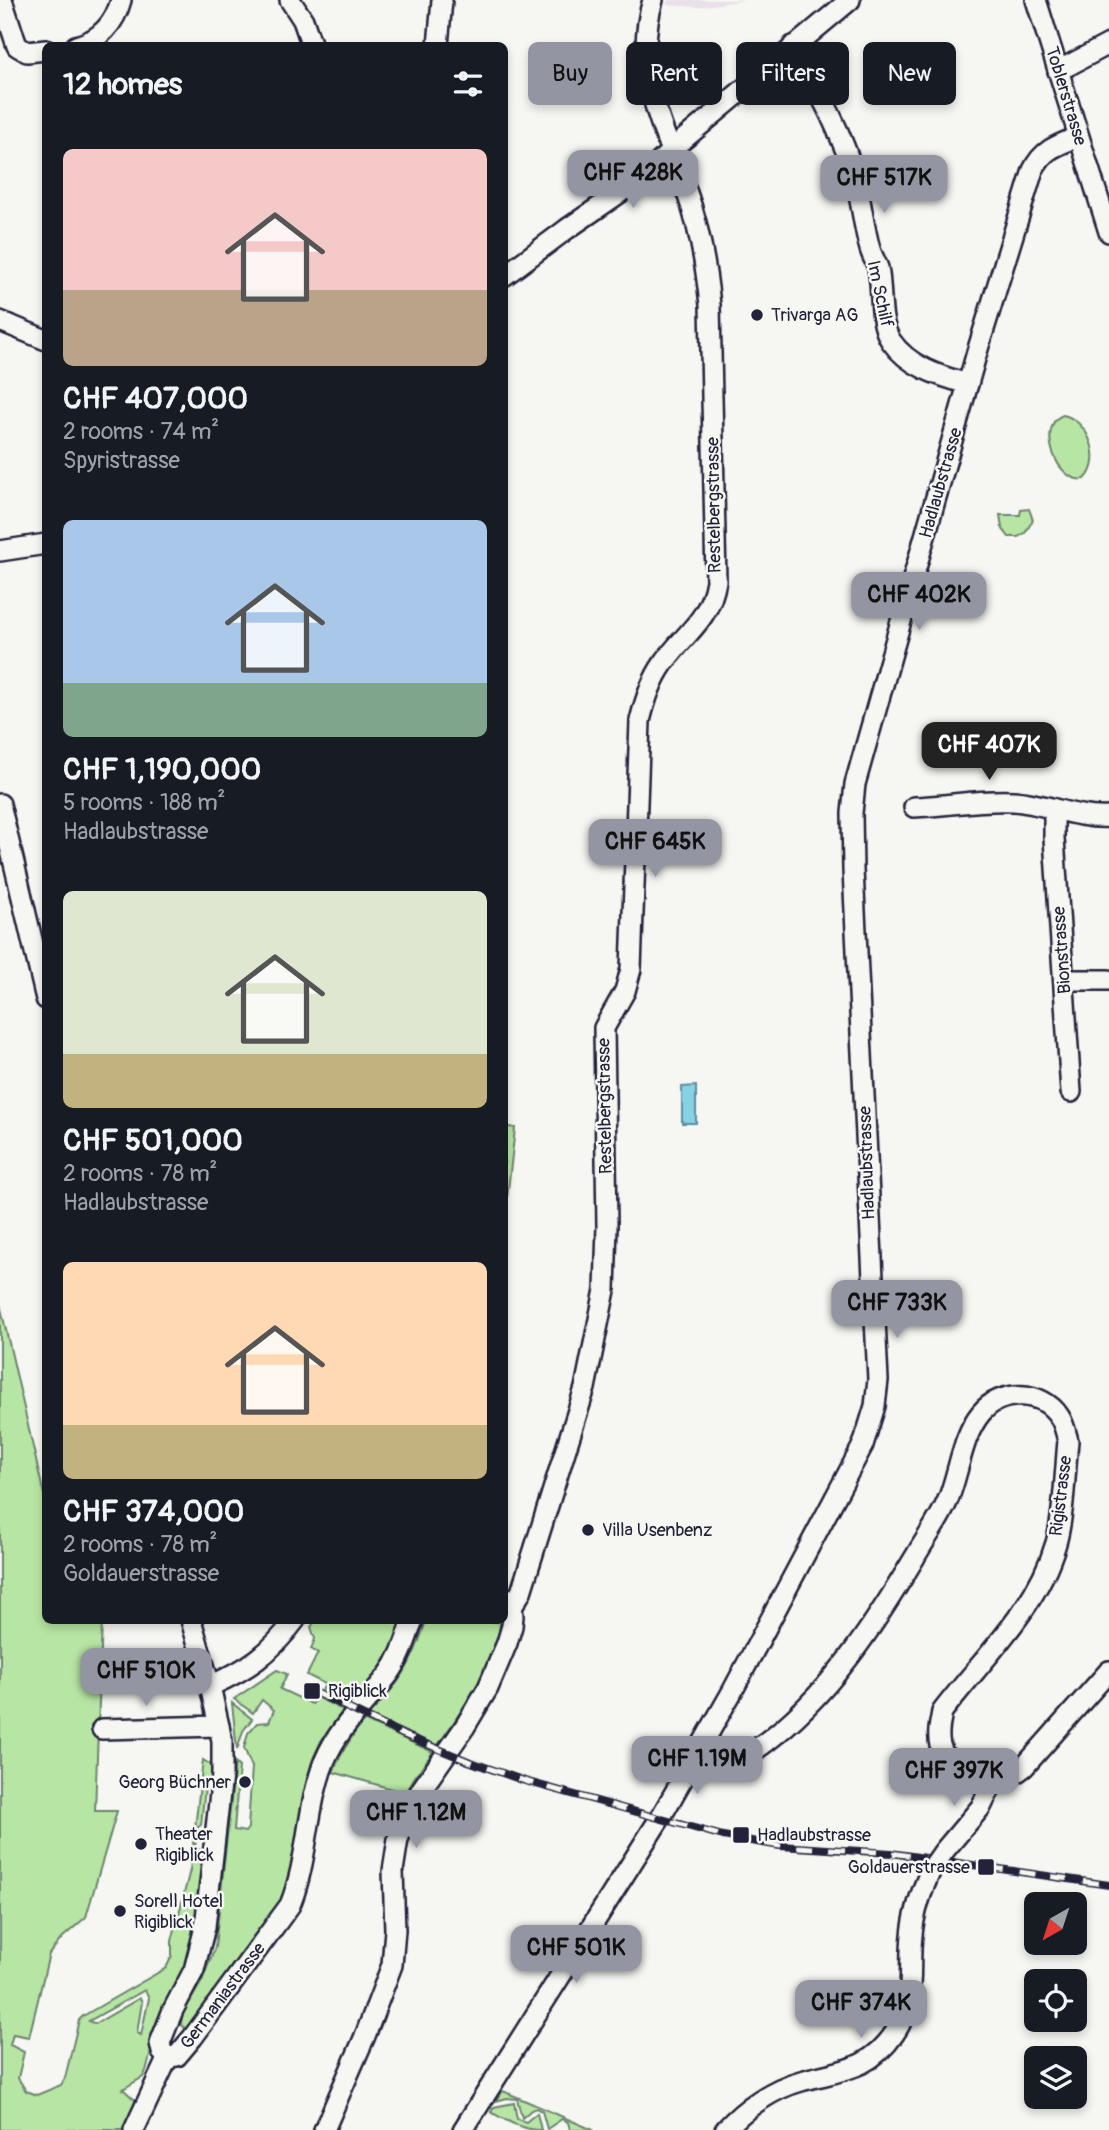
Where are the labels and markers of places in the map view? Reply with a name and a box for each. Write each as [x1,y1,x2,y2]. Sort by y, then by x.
pin: CHF 428K [561,150,705,210]
pin: CHF 517K [812,156,956,215]
place label: Trivarga AG [771,304,859,327]
marker: Trivarga AG [749,307,765,323]
pin: CHF 402K [847,572,991,632]
pin: CHF 407K [917,722,1061,782]
pin: CHF 645K [583,820,727,879]
pin: CHF 733K [825,1280,969,1340]
place label: Villa Usenbenz [602,1519,712,1542]
marker: Villa Usenbenz [580,1522,596,1538]
pin: CHF 510K [74,1648,218,1708]
place label: Rigiblick [328,1680,387,1703]
marker: Rigiblick [302,1681,322,1701]
pin: CHF 1.19M [617,1736,777,1796]
pin: CHF 397K [882,1748,1026,1808]
place label: Georg Büchner [119,1771,232,1794]
marker: Georg Büchner [237,1774,253,1790]
pin: CHF 1.12M [336,1790,496,1850]
place label: Theater Rigiblick [155,1823,214,1867]
place label: Hadlaubstrasse [757,1824,871,1847]
marker: Hadlaubstrasse [731,1825,751,1845]
marker: Theater Rigiblick [133,1836,149,1852]
place label: Goldauerstrasse [848,1856,970,1879]
marker: Goldauerstrasse [976,1857,996,1877]
place label: Sorell Hotel Rigiblick [134,1890,223,1934]
marker: Sorell Hotel Rigiblick [112,1903,128,1919]
pin: CHF 501K [504,1926,648,1985]
pin: CHF 374K [789,1980,933,2040]

